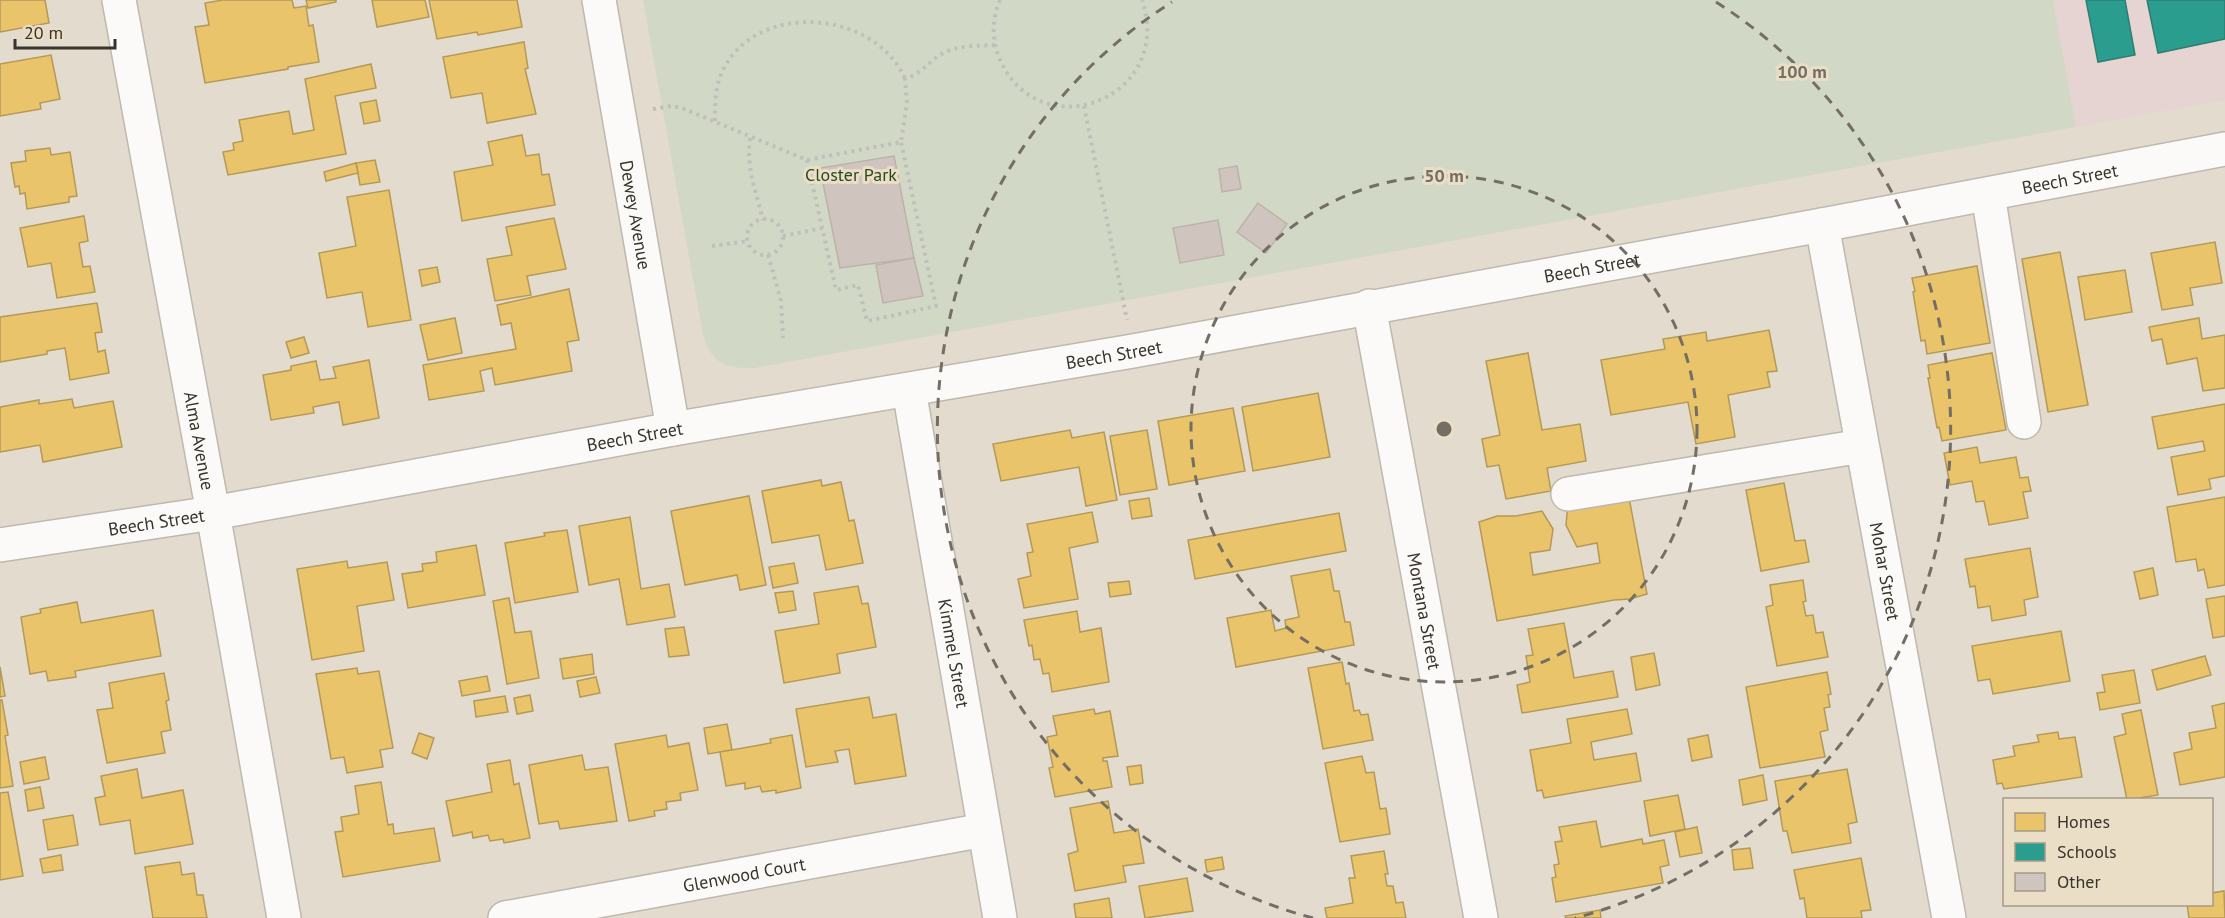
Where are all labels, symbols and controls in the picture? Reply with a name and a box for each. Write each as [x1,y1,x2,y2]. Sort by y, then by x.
scale bar [15,12,116,50]
text: 20 m [24,21,63,44]
text: 100 m [1777,60,1827,83]
street label: Dewey Avenue [615,158,657,271]
street label: Beech Street [2020,158,2120,199]
park label: Closter Park [805,163,897,186]
text: 50 m [1424,164,1464,187]
street label: Beech Street [1542,247,1642,287]
street label: Beech Street [1064,334,1164,374]
street label: Alma Avenue [179,389,220,492]
street label: Beech Street [585,416,684,456]
centre of rings [1434,419,1454,439]
street label: Beech Street [106,503,206,540]
street label: Mohar Street [1865,520,1906,622]
street label: Montana Street [1403,551,1447,671]
street label: Kimmel Street [934,597,975,709]
legend [2003,798,2213,906]
text: Homes [2057,810,2110,833]
text: Schools [2057,840,2117,863]
street label: Glenwood Court [681,852,807,897]
text: Other [2057,870,2101,893]

